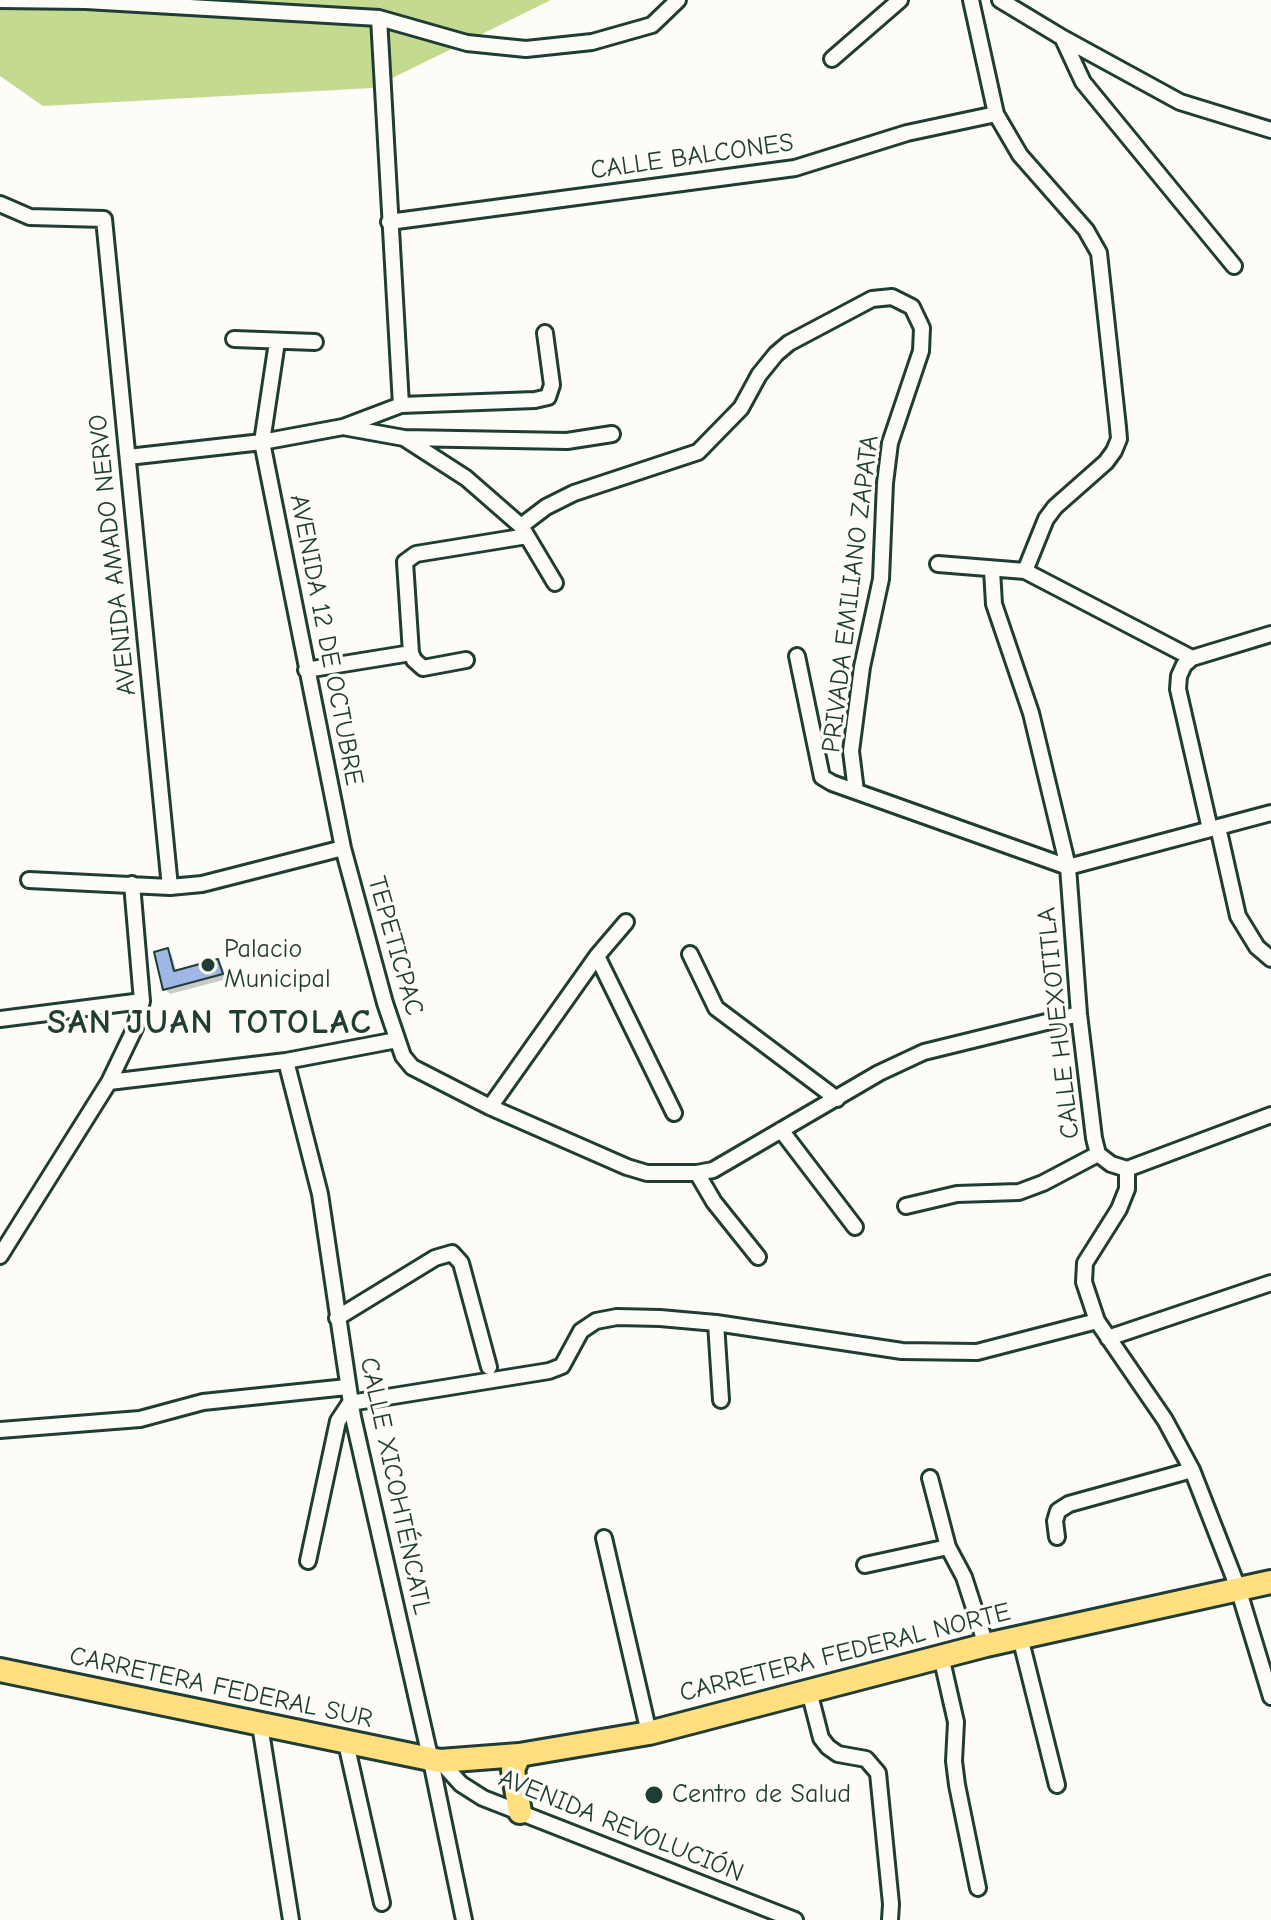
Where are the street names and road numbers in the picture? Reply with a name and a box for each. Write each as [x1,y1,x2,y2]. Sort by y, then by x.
street label: CALLE BALCONES [588,127,796,187]
street label: AVENIDA AMADO NERVO [83,413,143,697]
street label: PRIVADA EMILIANO ZAPATA [816,433,886,755]
street label: AVENIDA 12 DE OCTUBRE [282,492,370,788]
street label: TEPETICPAC [360,873,430,1019]
street label: CALLE HUEXOTITLA [1031,906,1087,1140]
street label: CALLE XICOHTÉNCATL [352,1355,438,1617]
street label: CARRETERA FEDERAL NORTE [676,1597,1014,1709]
street label: CARRETERA FEDERAL SUR [67,1641,375,1735]
street label: AVENIDA REVOLUCIÓN [494,1763,748,1889]

